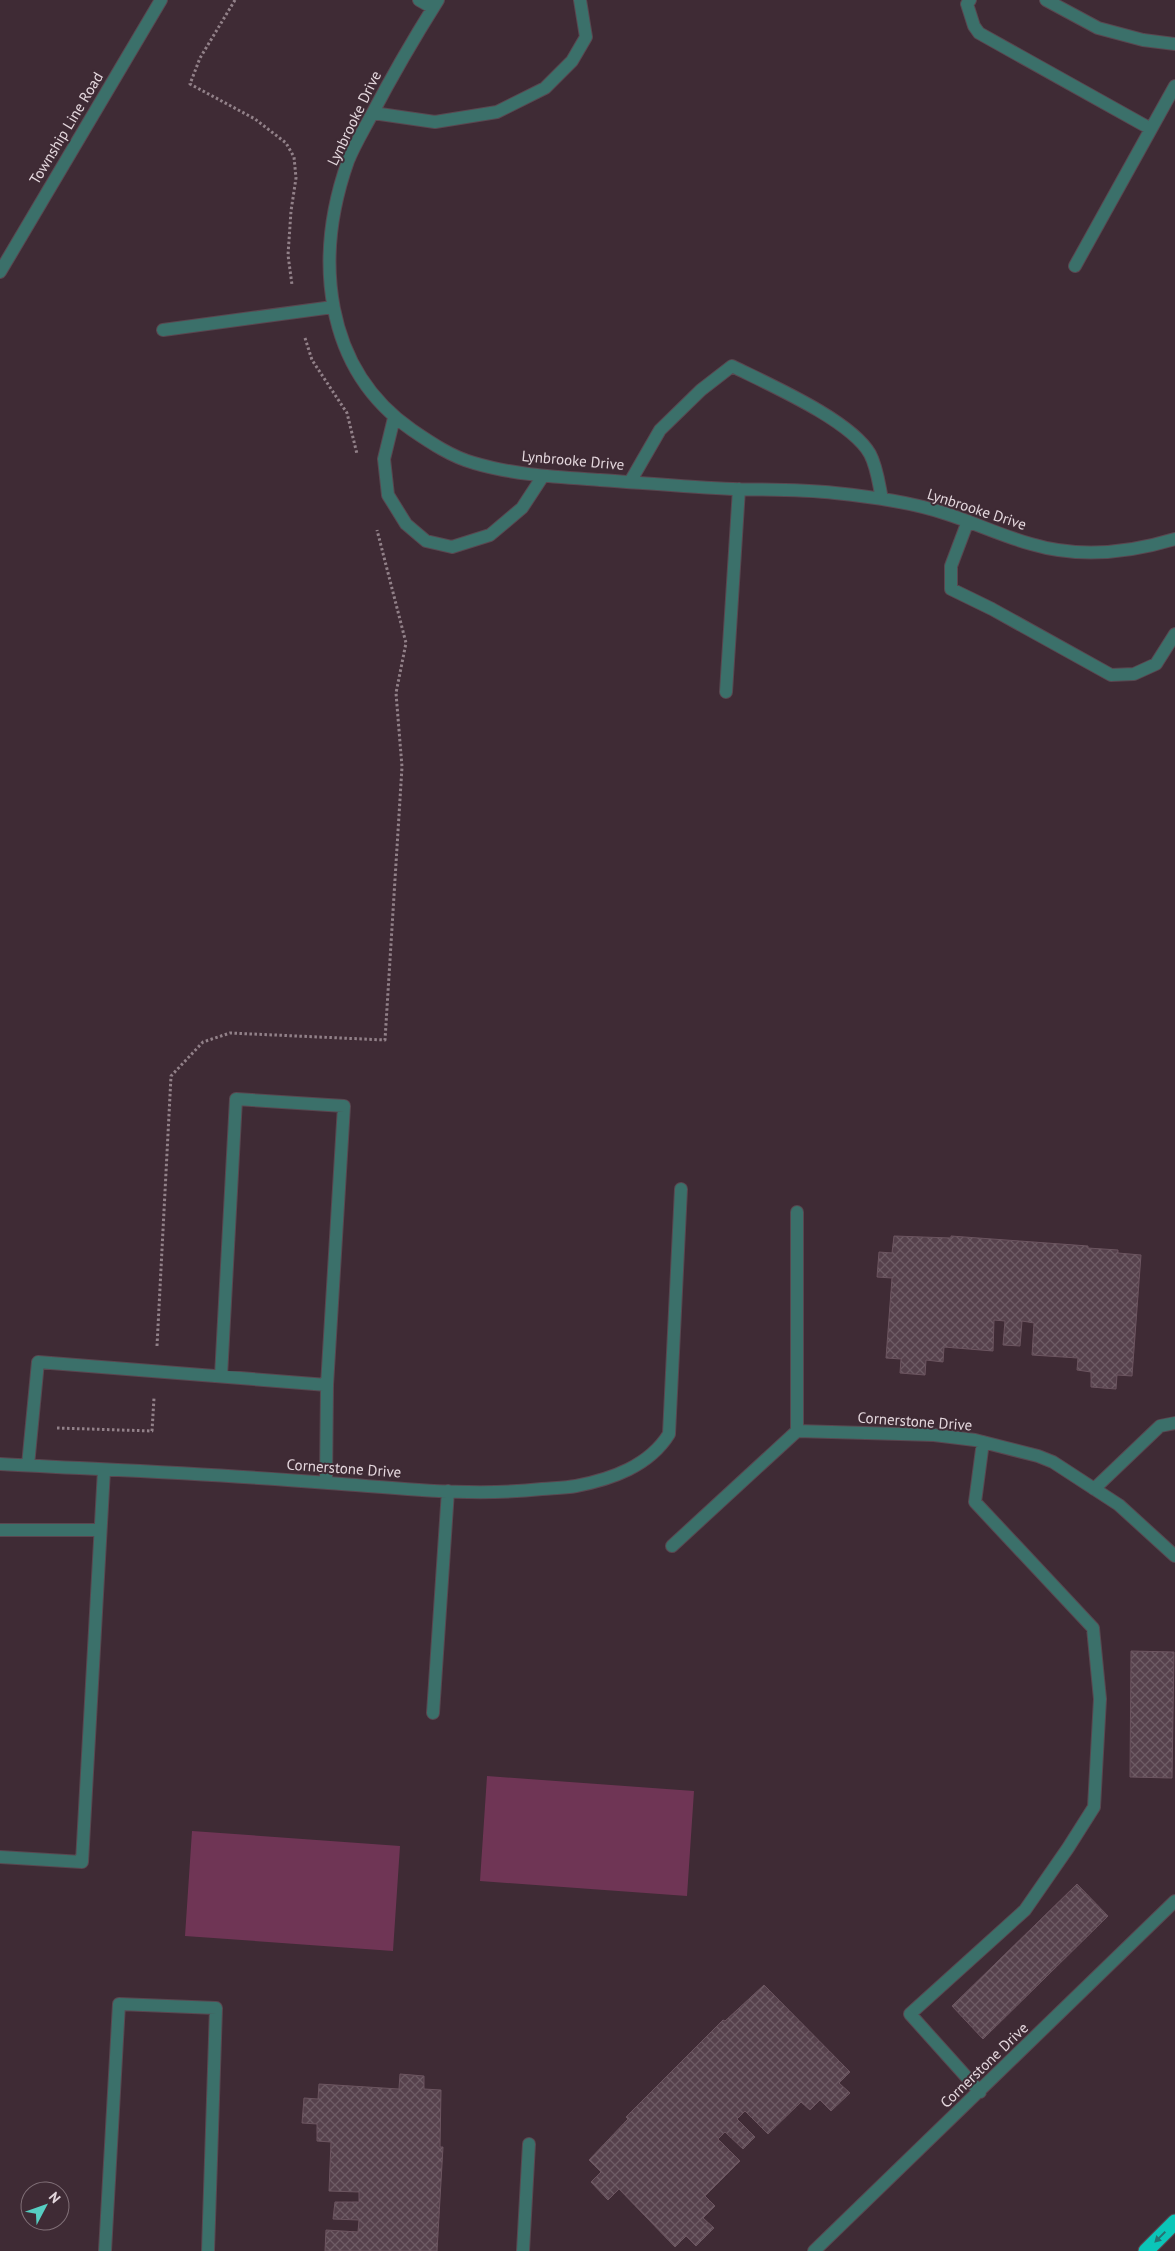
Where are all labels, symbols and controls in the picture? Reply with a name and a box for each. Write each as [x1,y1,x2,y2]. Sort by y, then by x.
street label: Township Line Road [25,68,107,188]
street label: Lynbrooke Drive [323,68,385,168]
street label: Lynbrooke Drive [521,446,625,474]
street label: Lynbrooke Drive [925,484,1029,534]
street label: Cornerstone Drive [857,1408,973,1434]
street label: Cornerstone Drive [286,1455,402,1481]
street label: Cornerstone Drive [936,2018,1032,2112]
north arrow [20,2181,70,2231]
text: N [45,2188,65,2207]
one-way arrow [1155,2230,1167,2242]

